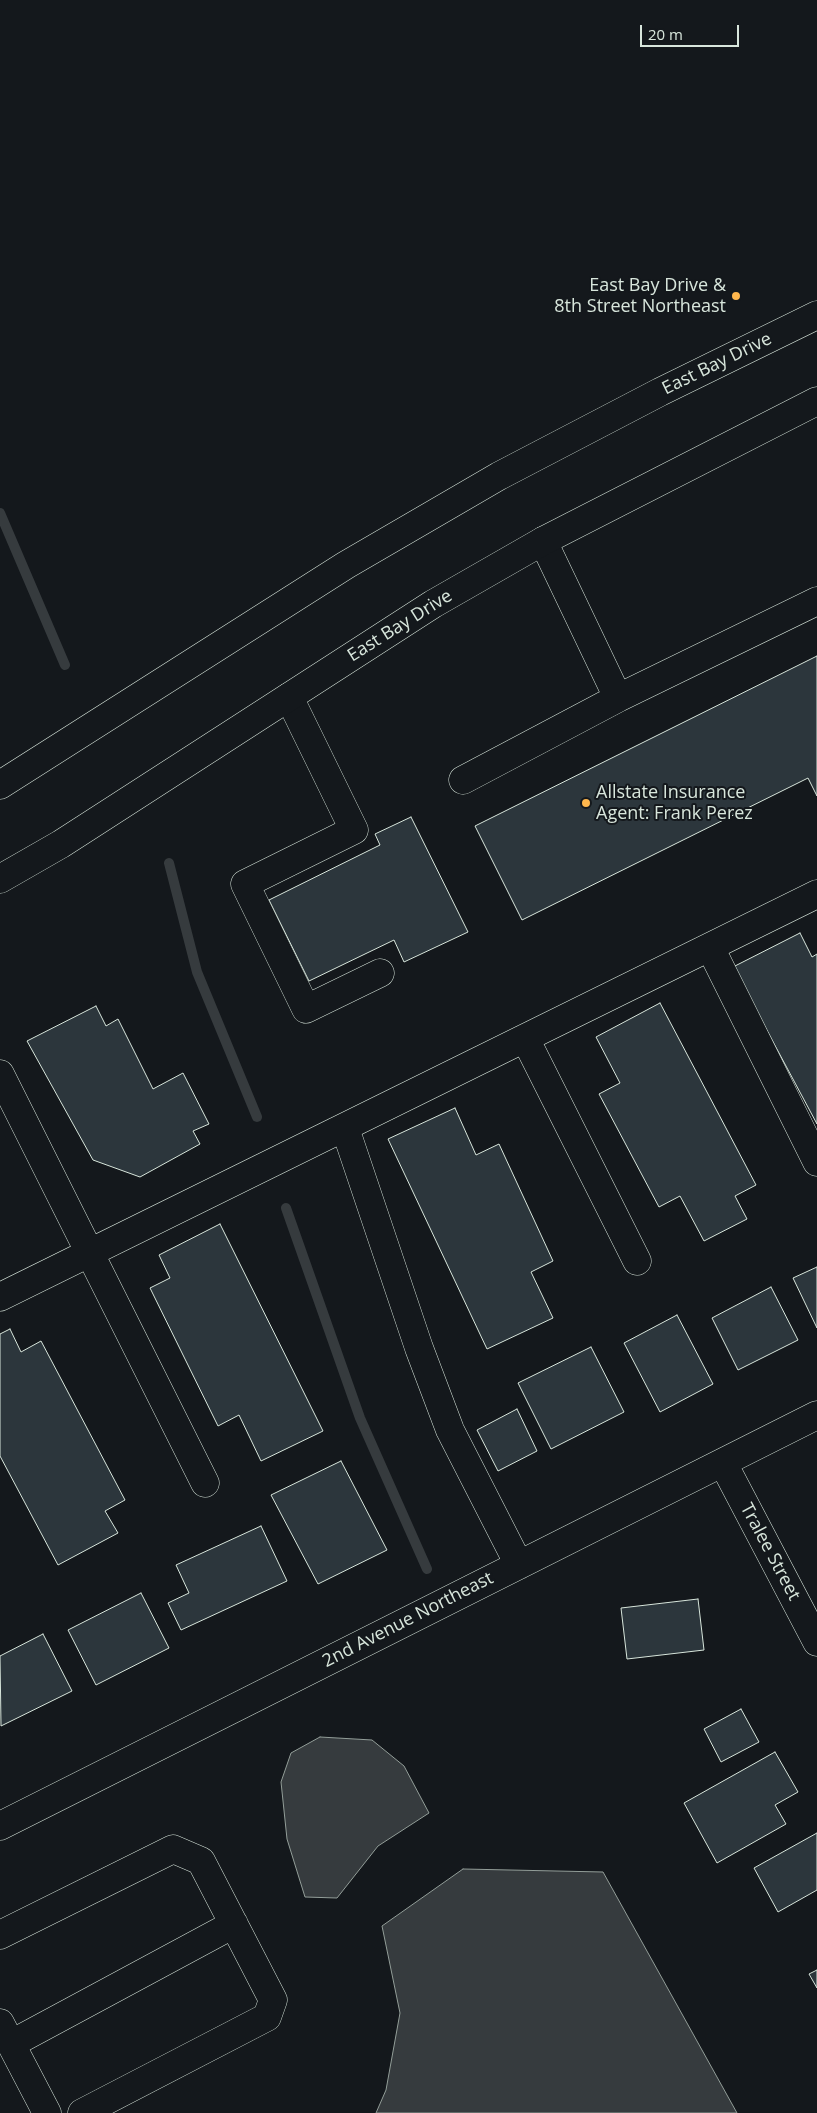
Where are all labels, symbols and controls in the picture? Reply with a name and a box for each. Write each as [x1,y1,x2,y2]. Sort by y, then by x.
scale bar [642,15,741,47]
text: 20 m [648,24,683,44]
place label: East Bay Drive & 8th Street Northeast [554,275,726,318]
marker: East Bay Drive & 8th Street Northeast [730,290,742,302]
street label: East Bay Drive [659,328,775,400]
street label: East Bay Drive [344,585,456,667]
place label: Allstate Insurance Agent: Frank Perez [596,782,753,824]
marker: Allstate Insurance Agent: Frank Perez [580,797,592,809]
street label: Tralee Street [735,1500,805,1604]
street label: 2nd Avenue Northeast [319,1568,497,1672]

